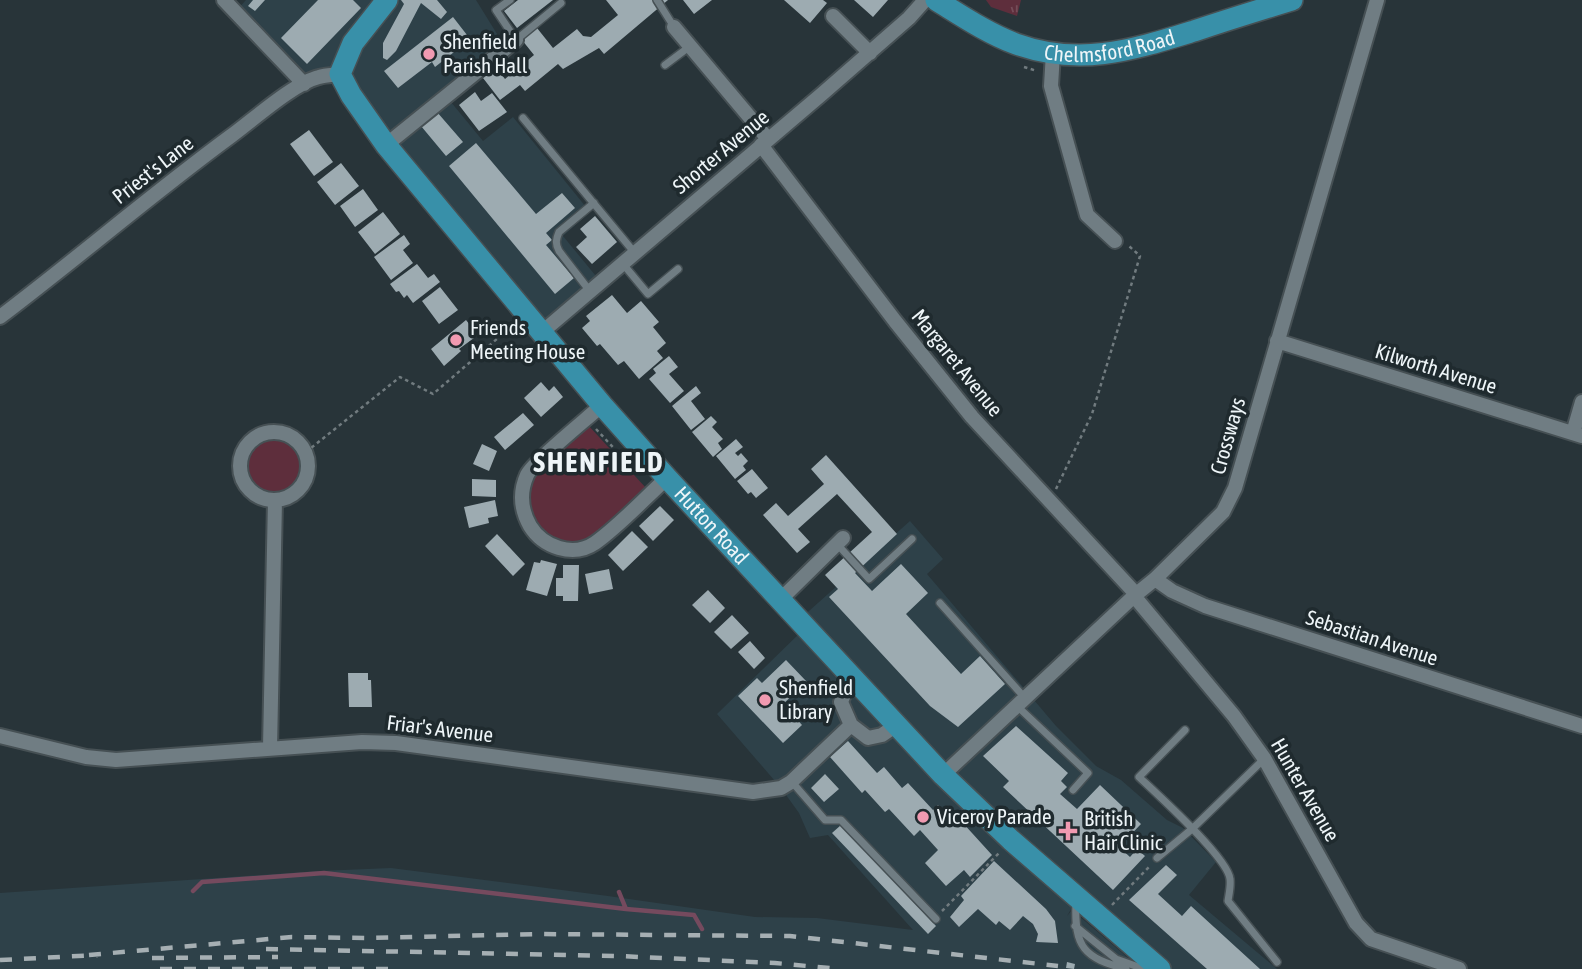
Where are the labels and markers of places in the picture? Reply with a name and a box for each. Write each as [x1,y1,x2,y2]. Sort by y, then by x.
place label: Shenfield Parish Hall [443,29,528,77]
marker: Shenfield Parish Hall [421,46,437,62]
place label: Friends Meeting House [470,315,585,363]
marker: Friends Meeting House [448,332,464,348]
place label: Shenfield Library [779,675,853,723]
marker: Shenfield Library [757,692,773,708]
place label: Viceroy Parade [937,804,1051,828]
place label: British Hair Clinic [1084,806,1163,854]
marker: Viceroy Parade [915,809,931,825]
marker: British Hair Clinic [1058,821,1078,841]

